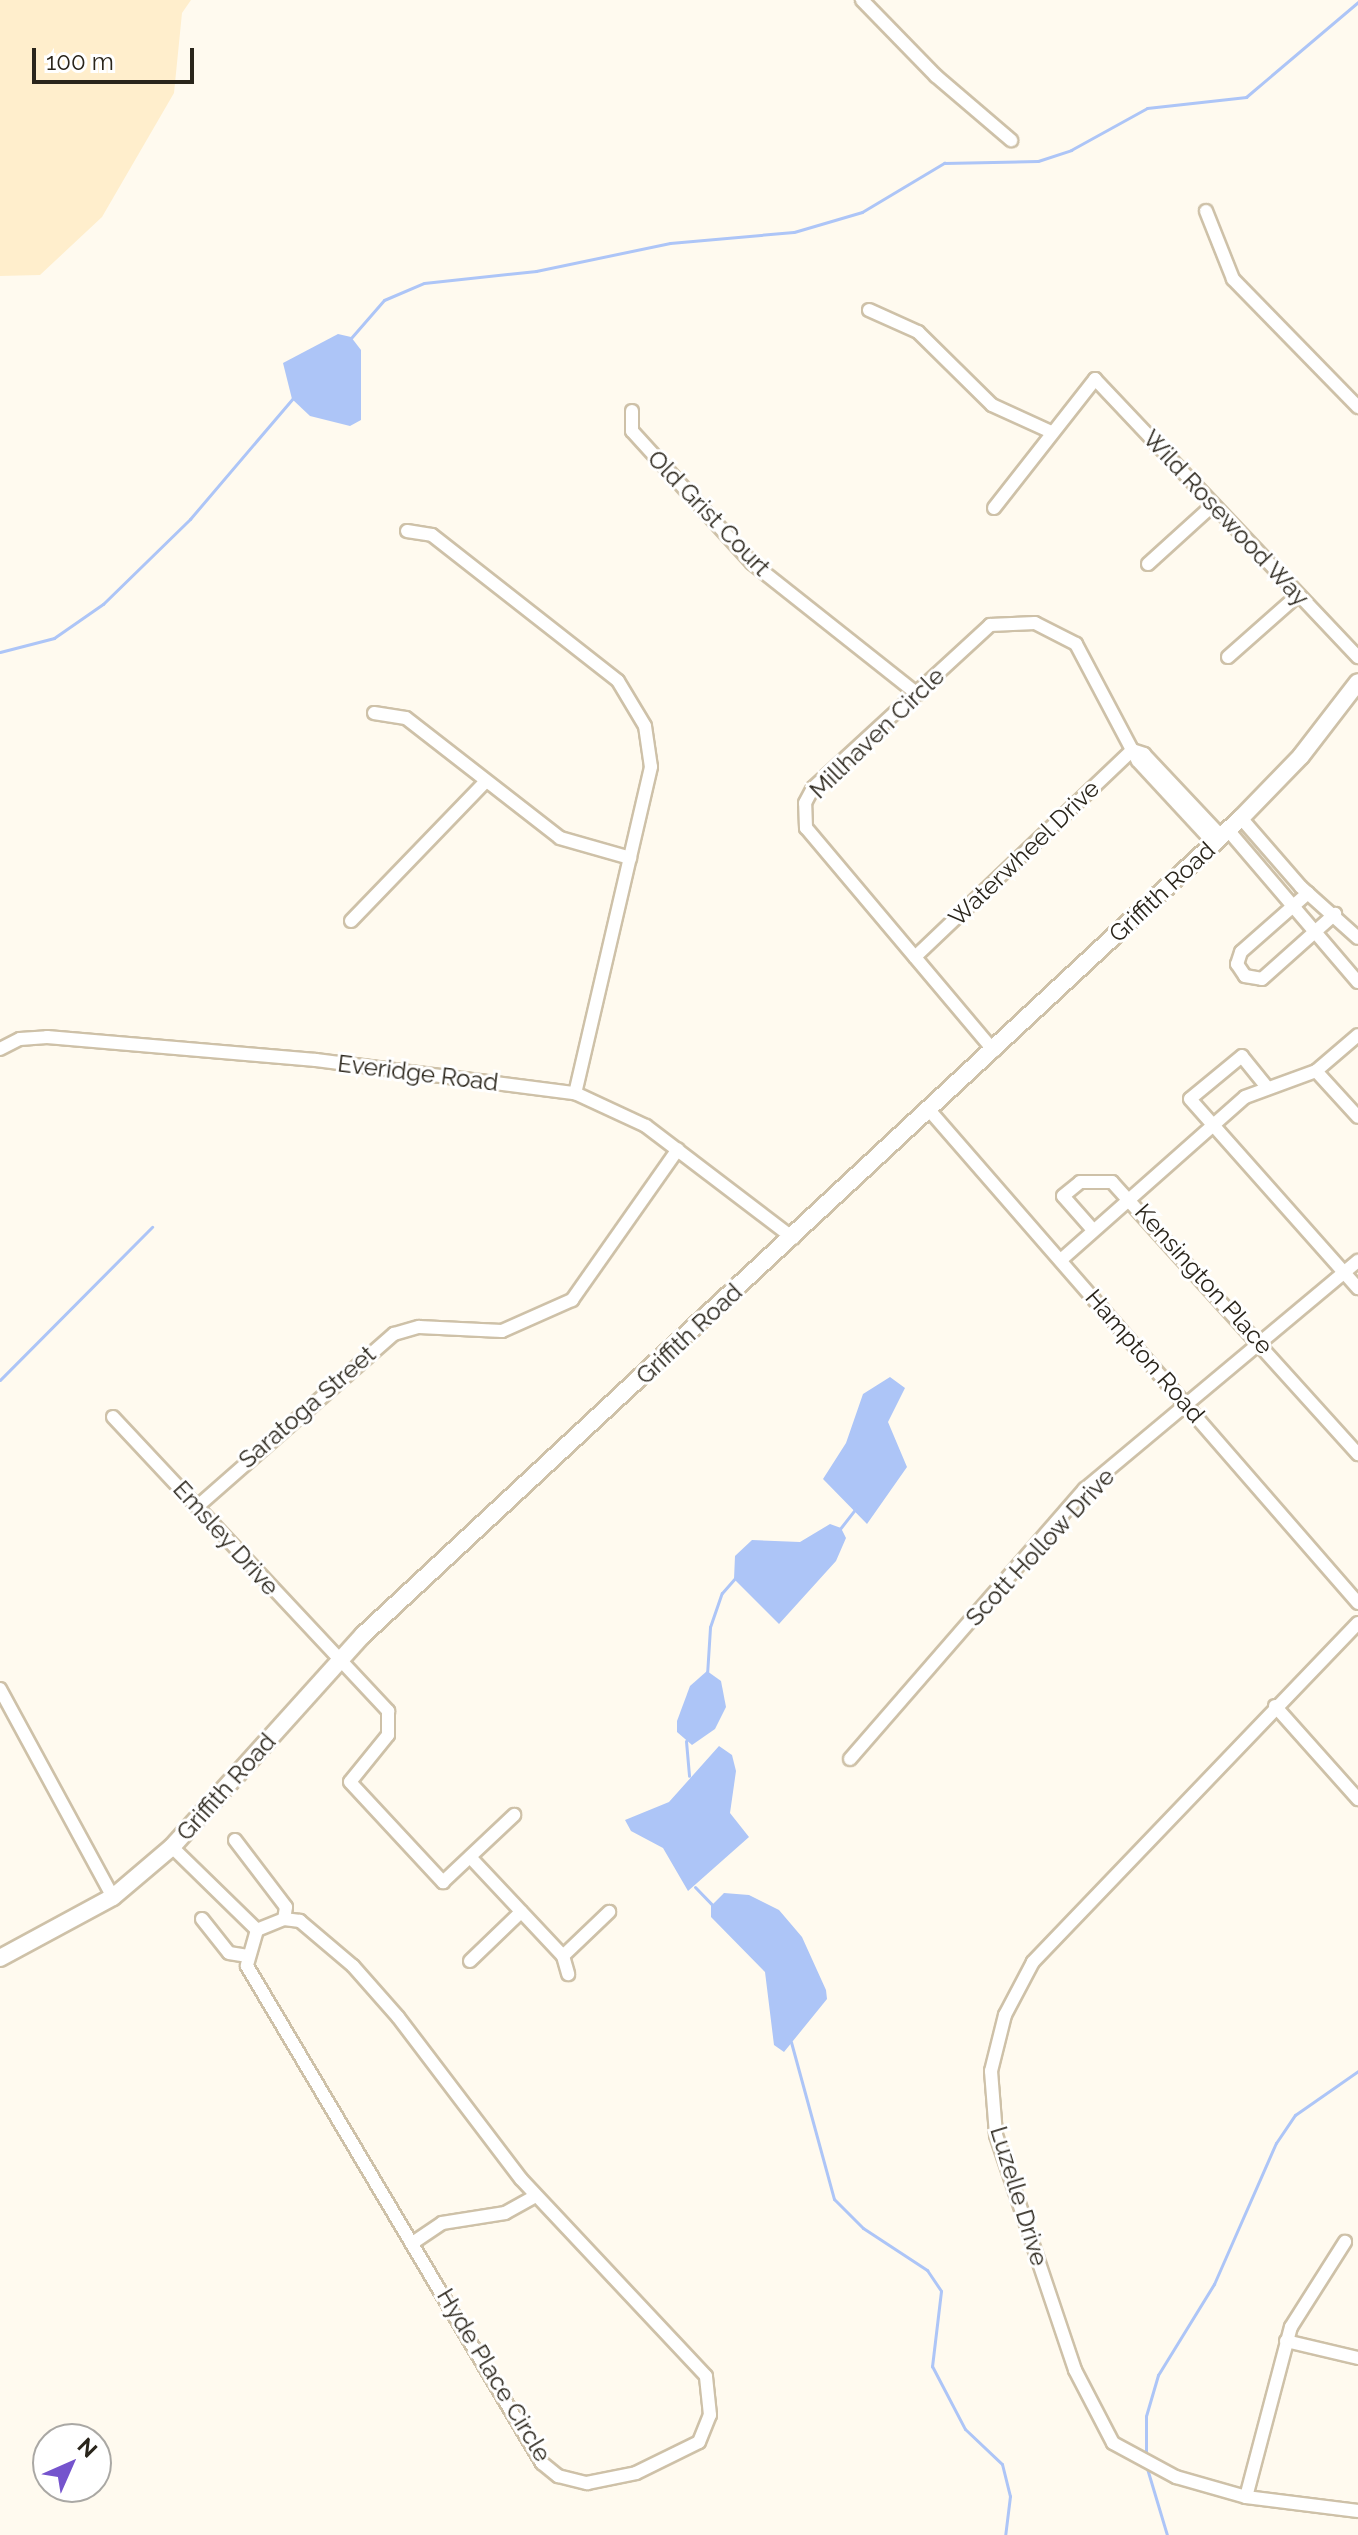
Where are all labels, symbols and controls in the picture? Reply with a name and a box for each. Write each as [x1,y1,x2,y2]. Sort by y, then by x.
scale bar [36,32,198,82]
text: 100 m [46,47,114,76]
street label: Wild Rosewood Way [1137,424,1315,612]
street label: Old Grist Court [642,444,776,582]
street label: Millhaven Circle [804,661,950,805]
street label: Waterwheel Drive [943,774,1105,932]
street label: Griffith Road [1103,836,1221,948]
street label: Everidge Road [336,1049,500,1097]
street label: Kensington Place [1129,1198,1279,1360]
street label: Griffith Road [630,1278,748,1390]
street label: Hampton Road [1079,1283,1211,1429]
street label: Saratoga Street [233,1340,381,1474]
street label: Scott Hollow Drive [959,1462,1121,1632]
street label: Emsley Drive [167,1475,285,1601]
street label: Griffith Road [170,1728,282,1846]
street label: Luzelle Drive [984,2123,1054,2269]
street label: Hyde Place Circle [431,2283,557,2467]
north arrow [32,2423,112,2503]
text: N [72,2432,103,2463]

